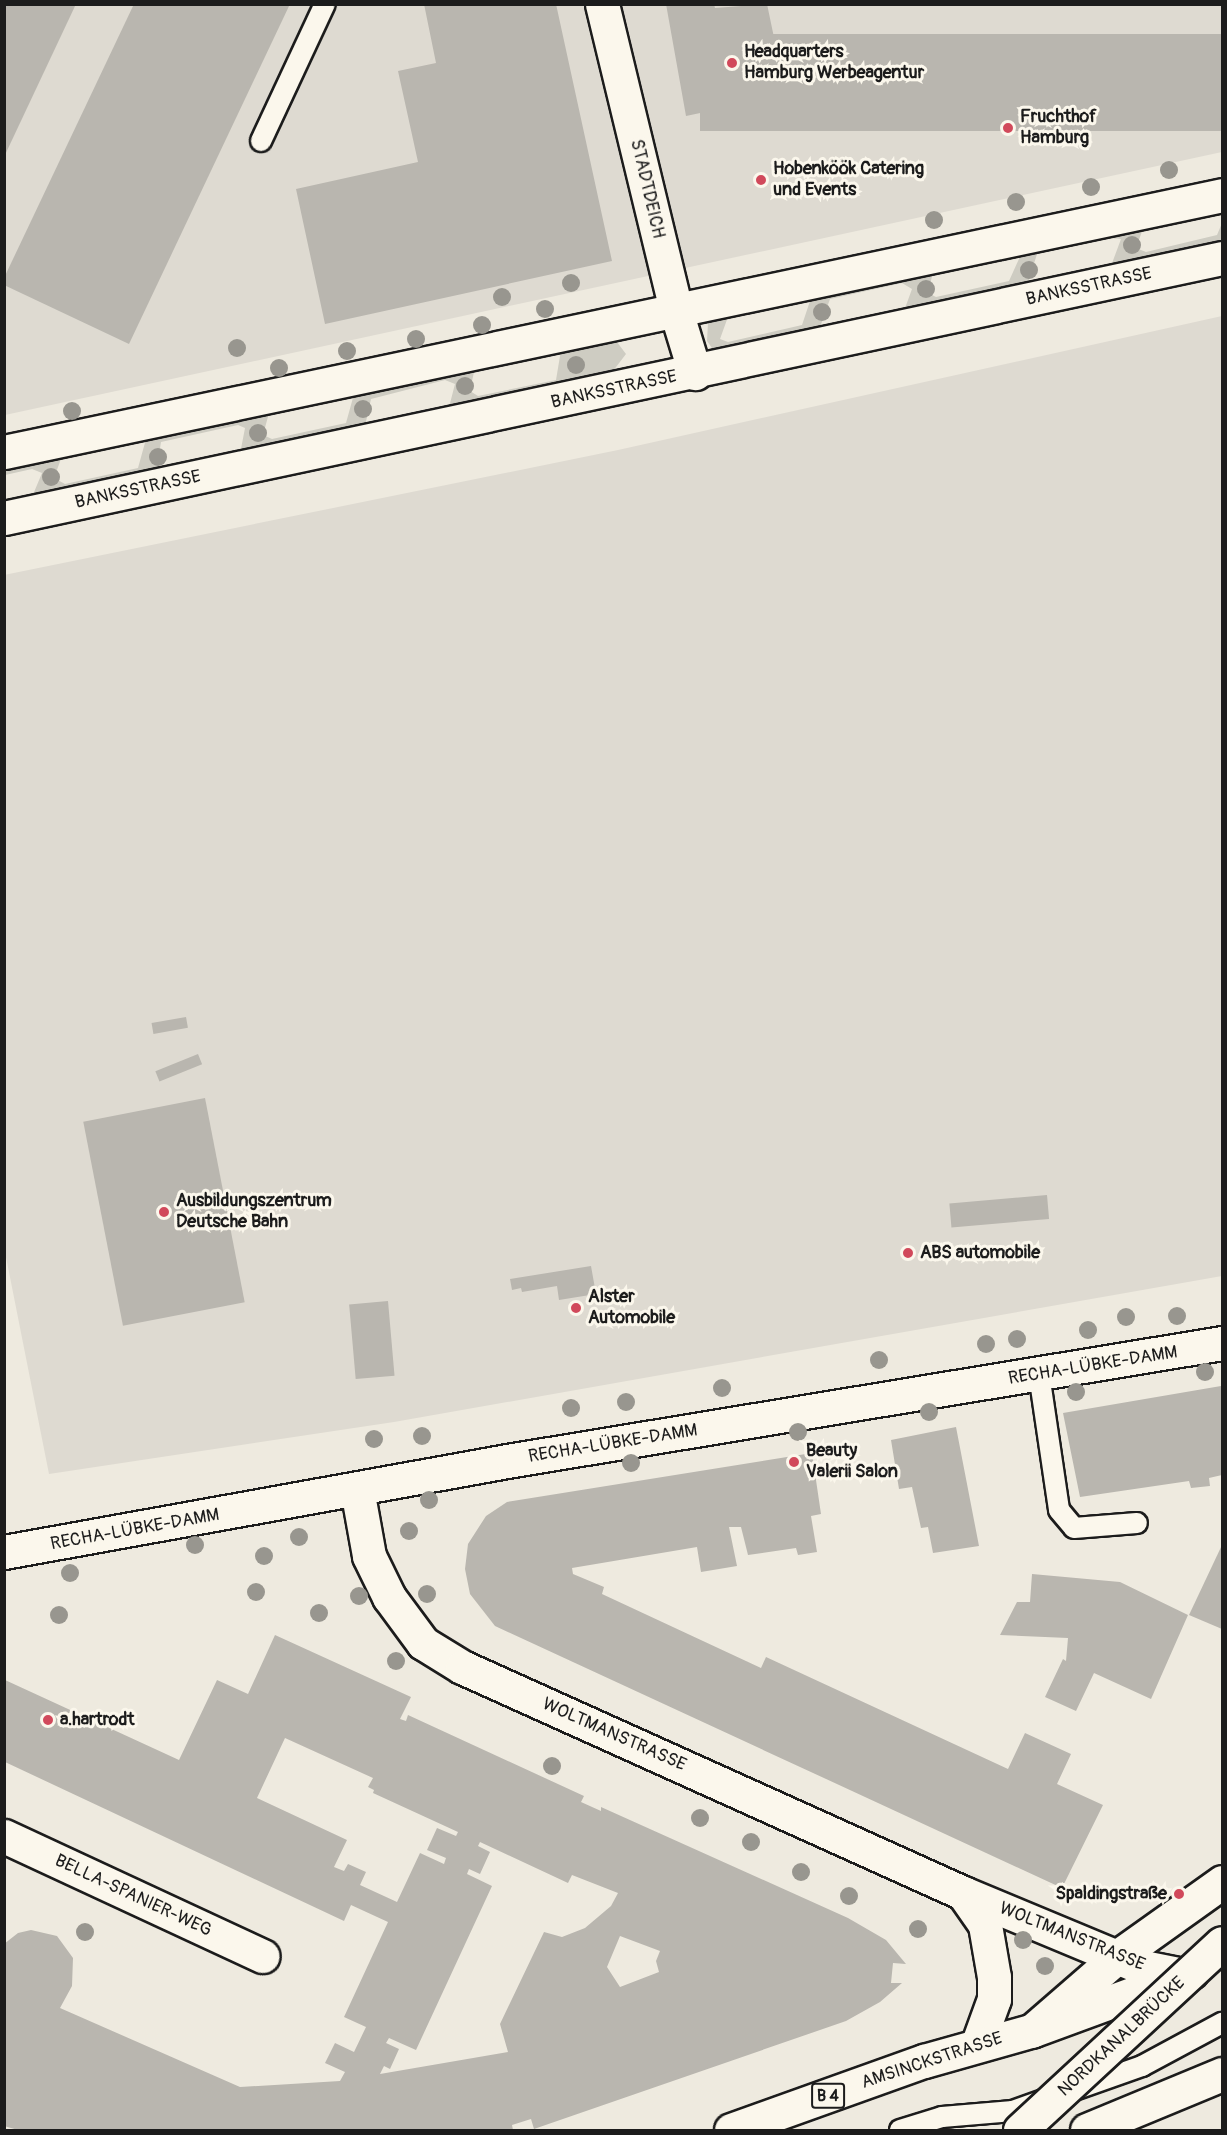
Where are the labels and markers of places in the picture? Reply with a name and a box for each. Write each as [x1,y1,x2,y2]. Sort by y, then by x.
place label: Headquarters Hamburg Werbeagentur [744,42,924,84]
marker: Headquarters Hamburg Werbeagentur [725,56,739,70]
place label: Fruchthof Hamburg [1020,107,1097,150]
marker: Fruchthof Hamburg [1001,121,1015,135]
place label: Hobenköök Catering und Events [773,159,924,201]
marker: Hobenköök Catering und Events [754,173,768,187]
place label: Ausbildungszentrum Deutsche Bahn [176,1191,332,1234]
marker: Ausbildungszentrum Deutsche Bahn [157,1205,171,1219]
place label: ABS automobile [920,1242,1040,1264]
marker: ABS automobile [901,1246,915,1260]
place label: Alster Automobile [588,1287,675,1330]
marker: Alster Automobile [569,1301,583,1315]
place label: Beauty Valerii Salon [806,1441,898,1484]
marker: Beauty Valerii Salon [787,1455,801,1469]
place label: a.hartrodt [60,1709,135,1731]
marker: a.hartrodt [41,1713,55,1727]
place label: Spaldingstraße [1055,1883,1167,1905]
marker: Spaldingstraße [1172,1887,1186,1901]

